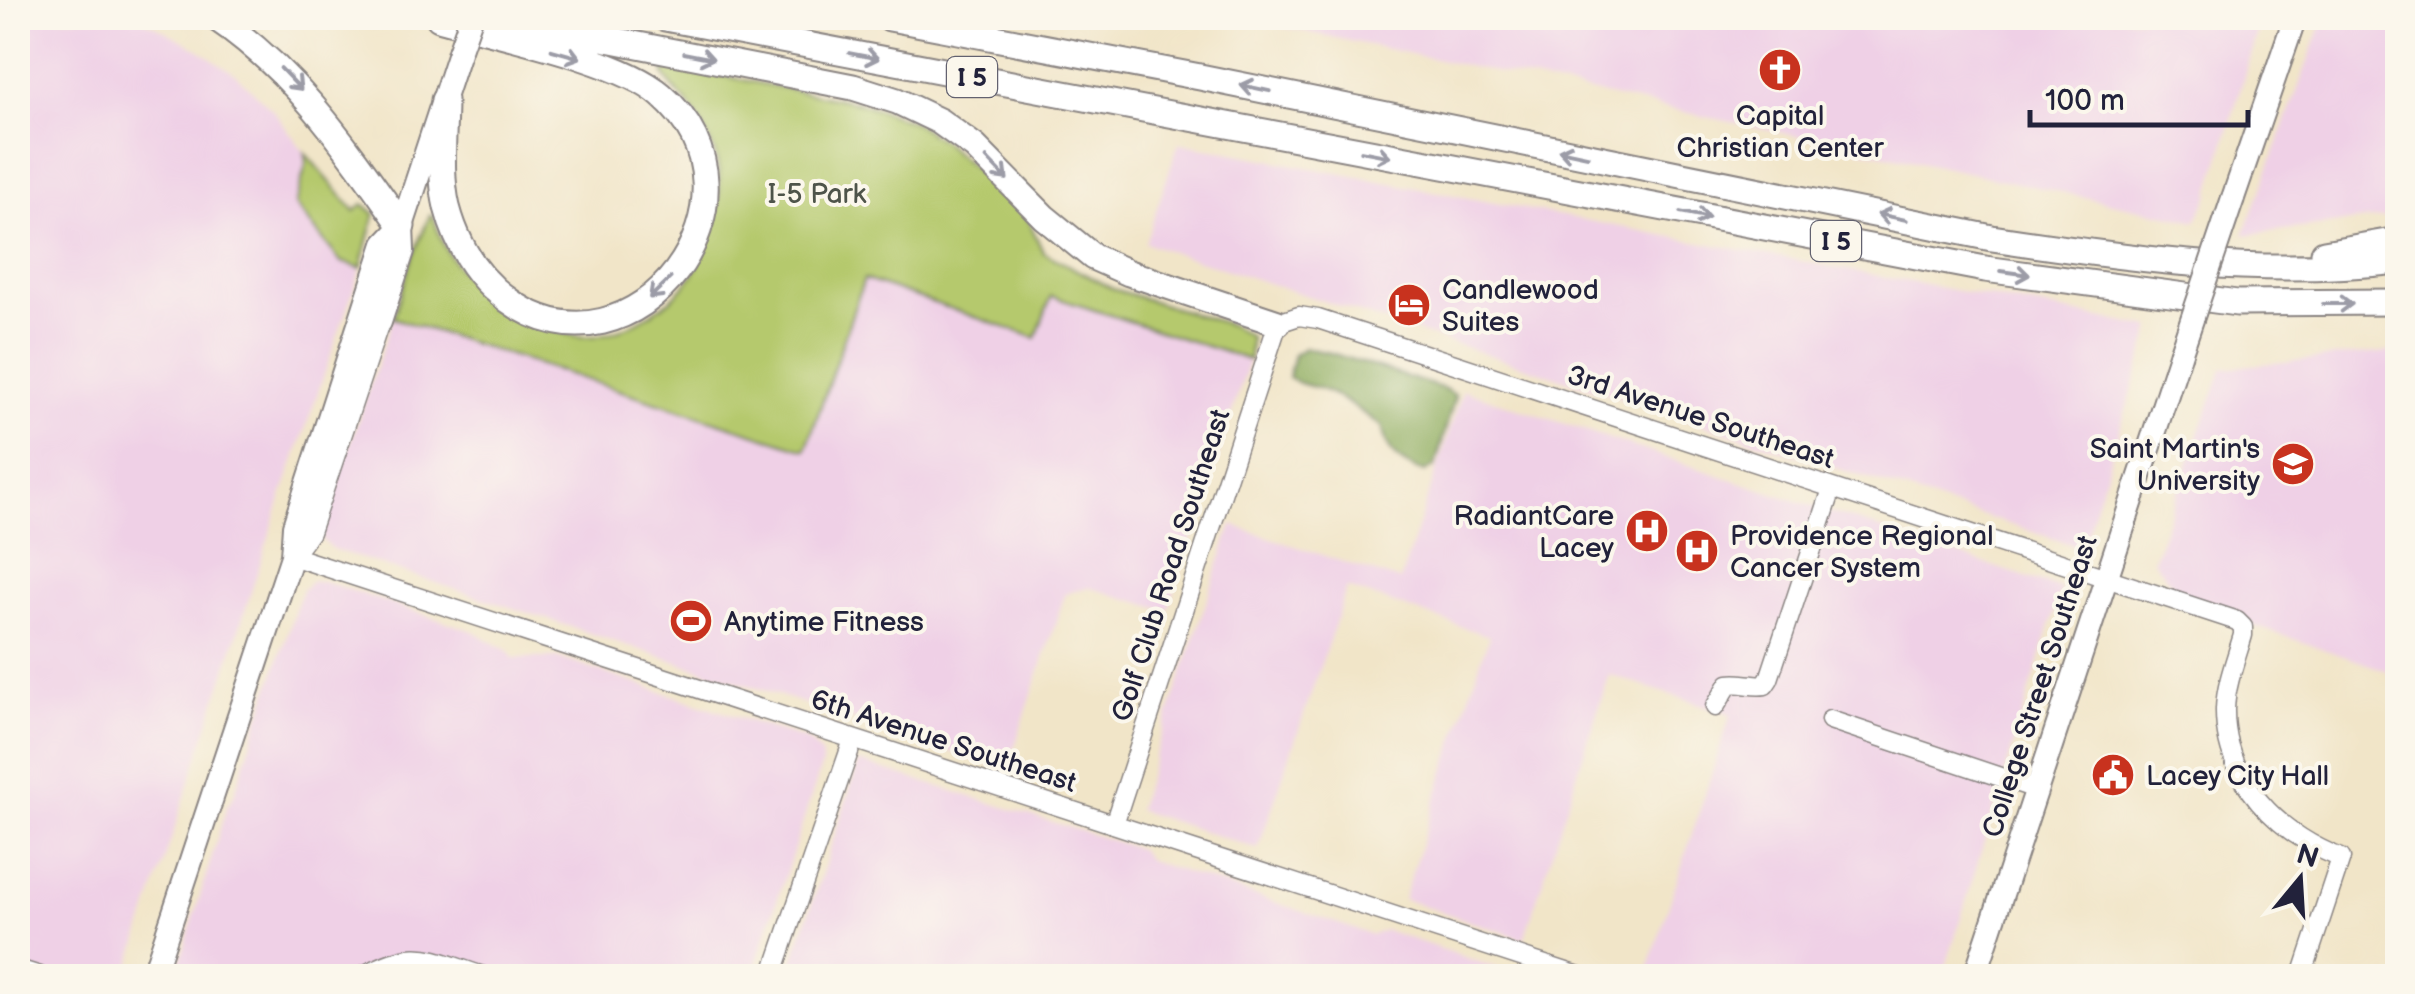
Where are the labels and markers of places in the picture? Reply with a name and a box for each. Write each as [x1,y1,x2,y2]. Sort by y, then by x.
church icon: Capital Christian Center [1757,47,1803,93]
place label: Capital Christian Center [1676,100,1884,165]
place label: Candlewood Suites [1442,274,1599,339]
hotel icon: Candlewood Suites [1386,282,1432,328]
place label: Saint Martin's University [2090,433,2260,498]
school or university icon: Saint Martin's University [2270,441,2316,487]
place label: RadiantCare Lacey [1454,500,1614,565]
hospital icon: RadiantCare Lacey [1624,508,1670,554]
place label: Providence Regional Cancer System [1730,520,1993,585]
hospital icon: Providence Regional Cancer System [1674,528,1720,574]
sports icon: Anytime Fitness [668,598,714,644]
place label: Anytime Fitness [724,606,924,639]
public building icon: Lacey City Hall [2090,752,2136,798]
place label: Lacey City Hall [2146,760,2329,793]

